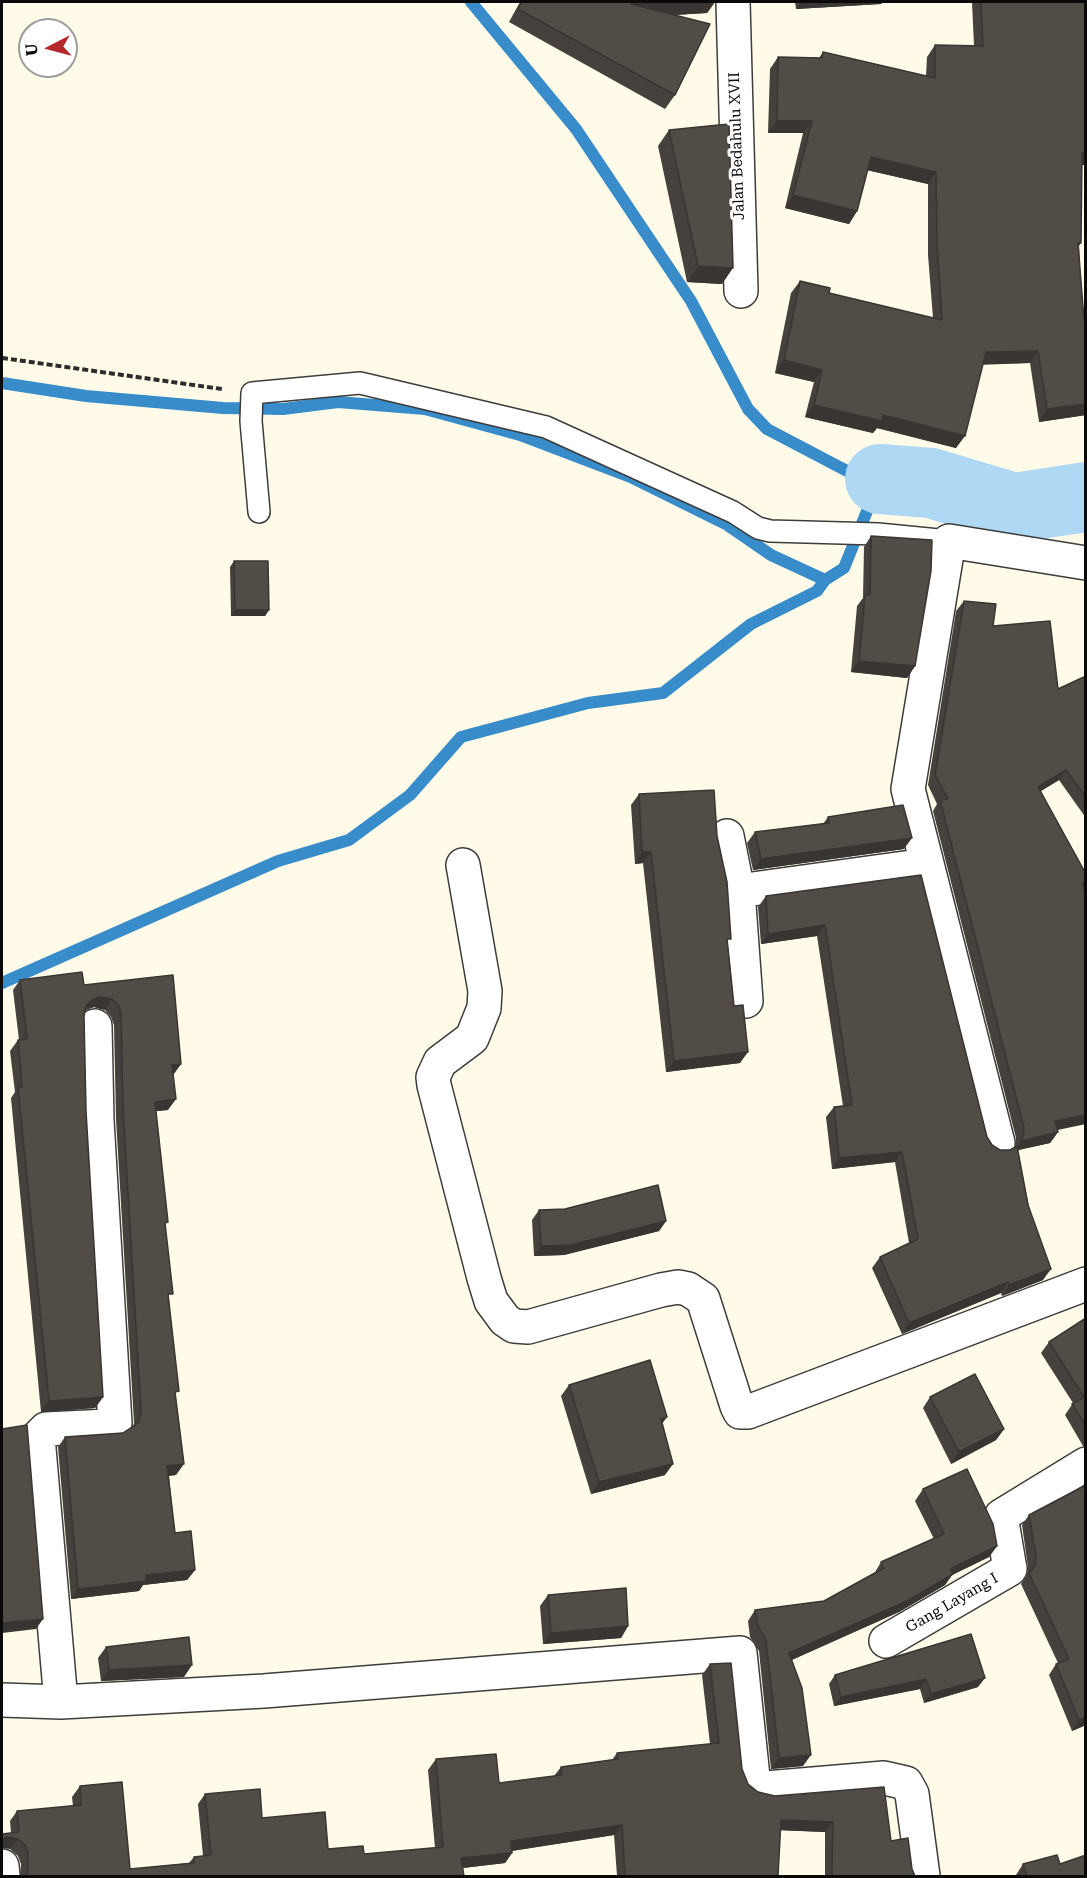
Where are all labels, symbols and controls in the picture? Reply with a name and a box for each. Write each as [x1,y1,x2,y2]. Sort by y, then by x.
north arrow [18,18,78,78]
text: U [21,43,42,57]
street label: Jalan Bedahulu XVII [725,72,749,220]
street label: Gang Layang I [903,1569,1001,1637]

